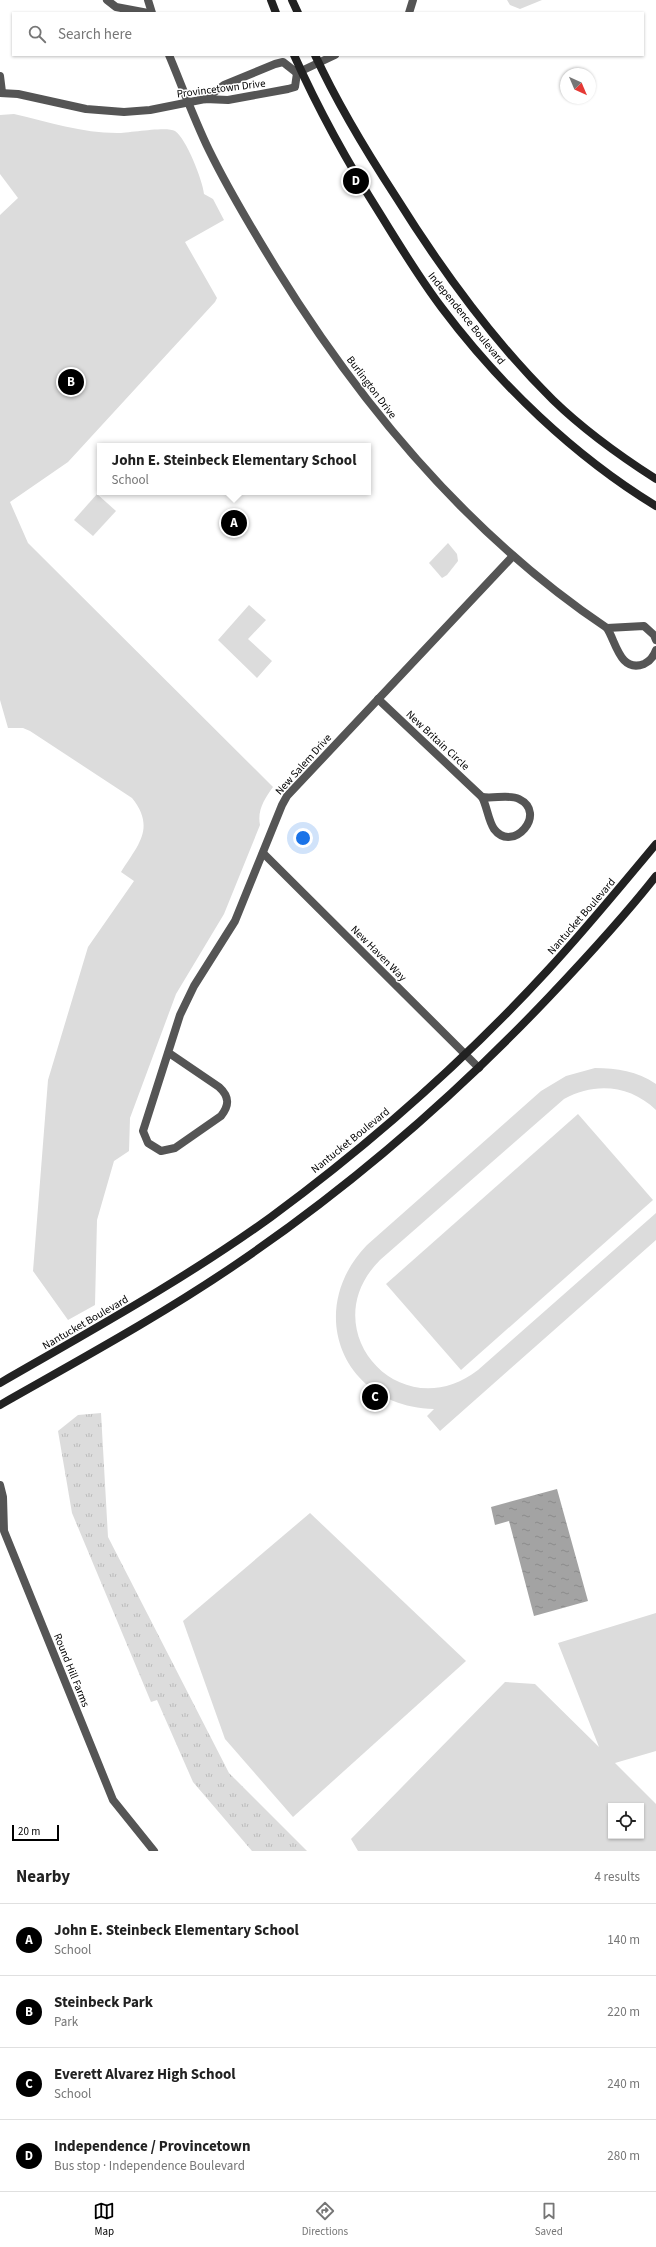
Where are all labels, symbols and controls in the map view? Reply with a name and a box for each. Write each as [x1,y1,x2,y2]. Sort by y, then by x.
search box [12,12,644,56]
icon: search [26,23,48,45]
text: Search here [58,24,132,45]
north arrow [560,68,596,104]
street label: Provincetown Drive [176,76,267,101]
pin: D [343,166,369,196]
street label: Independence Boulevard [425,269,509,368]
street label: Burlington Drive [343,353,400,422]
pin: B [58,367,84,397]
popup [97,443,371,495]
text: John E. Steinbeck Elementary School [112,450,356,471]
text: School [112,471,149,489]
pin: A [221,508,247,538]
street label: New Britain Circle [403,707,473,774]
street label: New Salem Drive [272,730,335,798]
your location [293,828,313,848]
street label: Nantucket Boulevard [544,875,619,958]
street label: New Haven Way [347,922,410,985]
street label: Nantucket Boulevard [308,1104,393,1177]
street label: Nantucket Boulevard [40,1292,131,1353]
pin: C [362,1382,388,1412]
street label: Round Hill Farms [50,1631,93,1710]
map controls [608,1803,644,1839]
button: locate [608,1803,644,1839]
scale bar [12,1823,59,1842]
text: 20 m [18,1824,40,1839]
text: Nearby [16,1865,70,1889]
text: 4 results [595,1868,640,1886]
text: John E. Steinbeck Elementary School [54,1920,299,1941]
text: A [25,1931,33,1949]
text: 140 m [607,1931,640,1949]
text: School [54,1941,91,1959]
text: Steinbeck Park [54,1992,153,2013]
text: B [25,2003,33,2021]
text: 220 m [607,2003,640,2021]
text: Park [54,2013,78,2031]
text: Everett Alvarez High School [54,2064,236,2085]
text: C [25,2075,33,2093]
text: 240 m [607,2075,640,2093]
text: School [54,2085,91,2103]
text: Independence / Provincetown [54,2136,250,2157]
text: D [25,2147,33,2165]
text: 280 m [607,2147,640,2165]
text: Bus stop · Independence Boulevard [54,2157,245,2175]
tab: Map [93,2200,115,2239]
tab: Directions [302,2200,348,2239]
tab: Saved [535,2200,563,2239]

